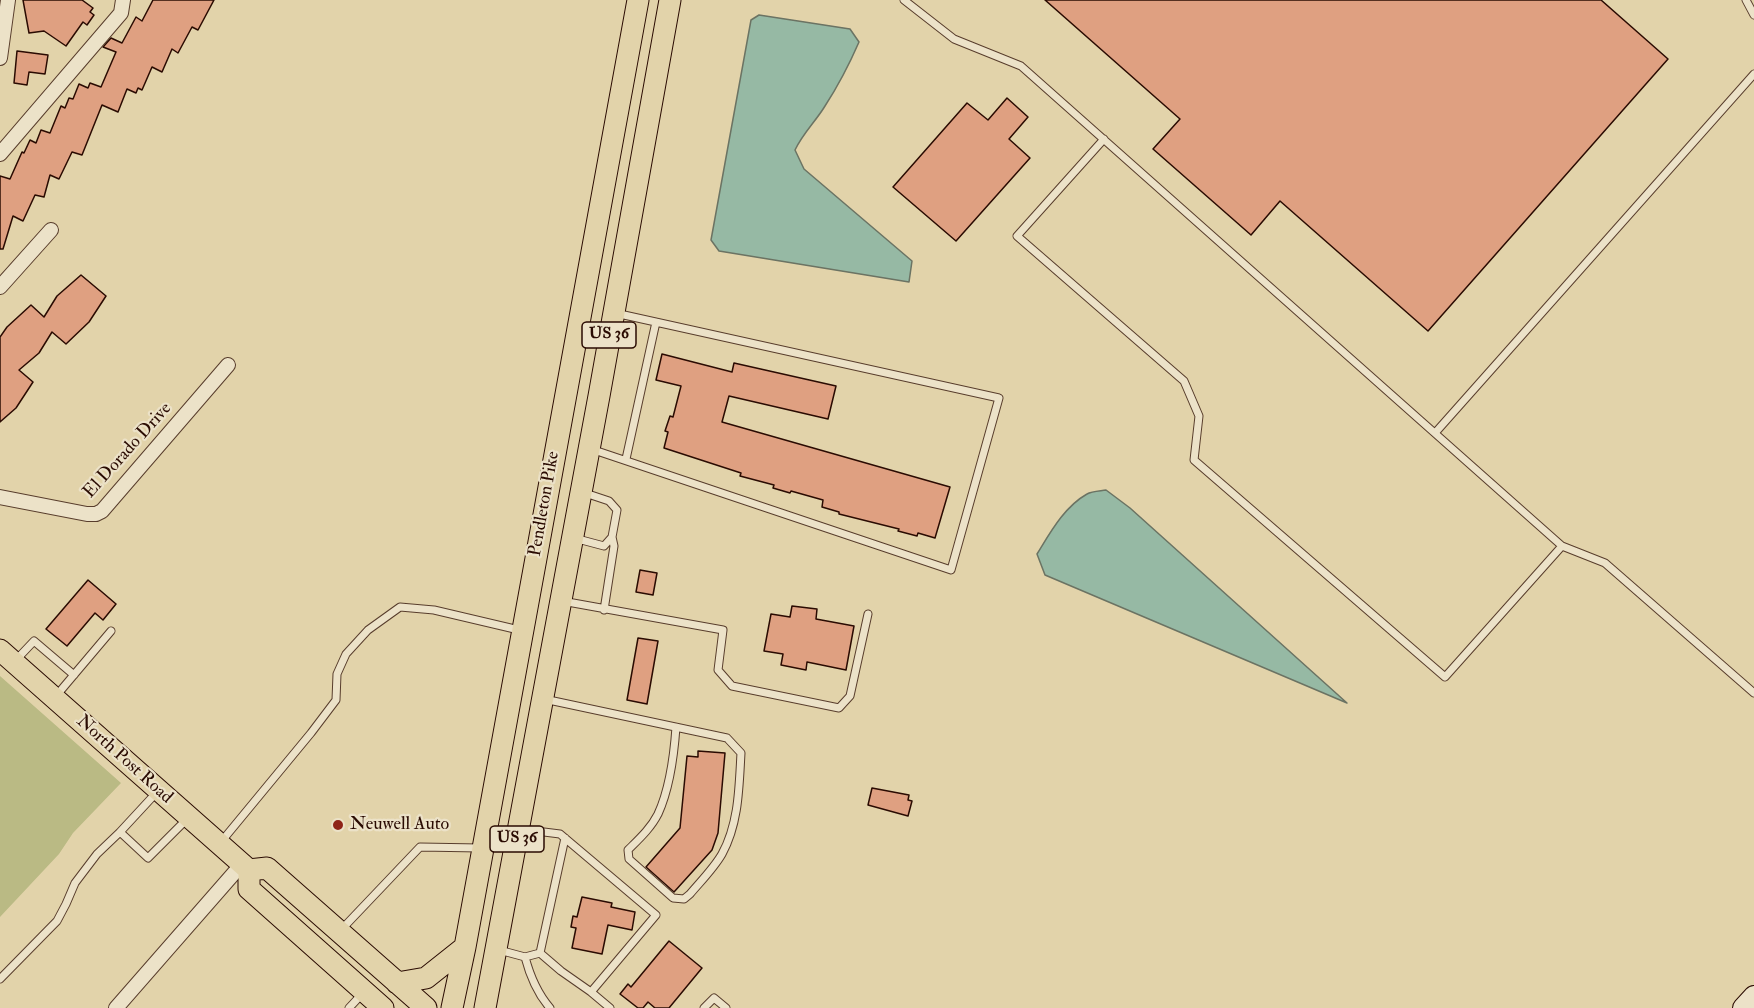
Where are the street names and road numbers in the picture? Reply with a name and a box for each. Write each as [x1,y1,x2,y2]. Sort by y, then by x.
road number: US 36 [582,322,636,348]
street label: El Dorado Drive [79,399,177,503]
street label: Pendleton Pike [525,450,565,558]
street label: North Post Road [71,711,177,809]
road number: US 36 [490,826,544,852]

